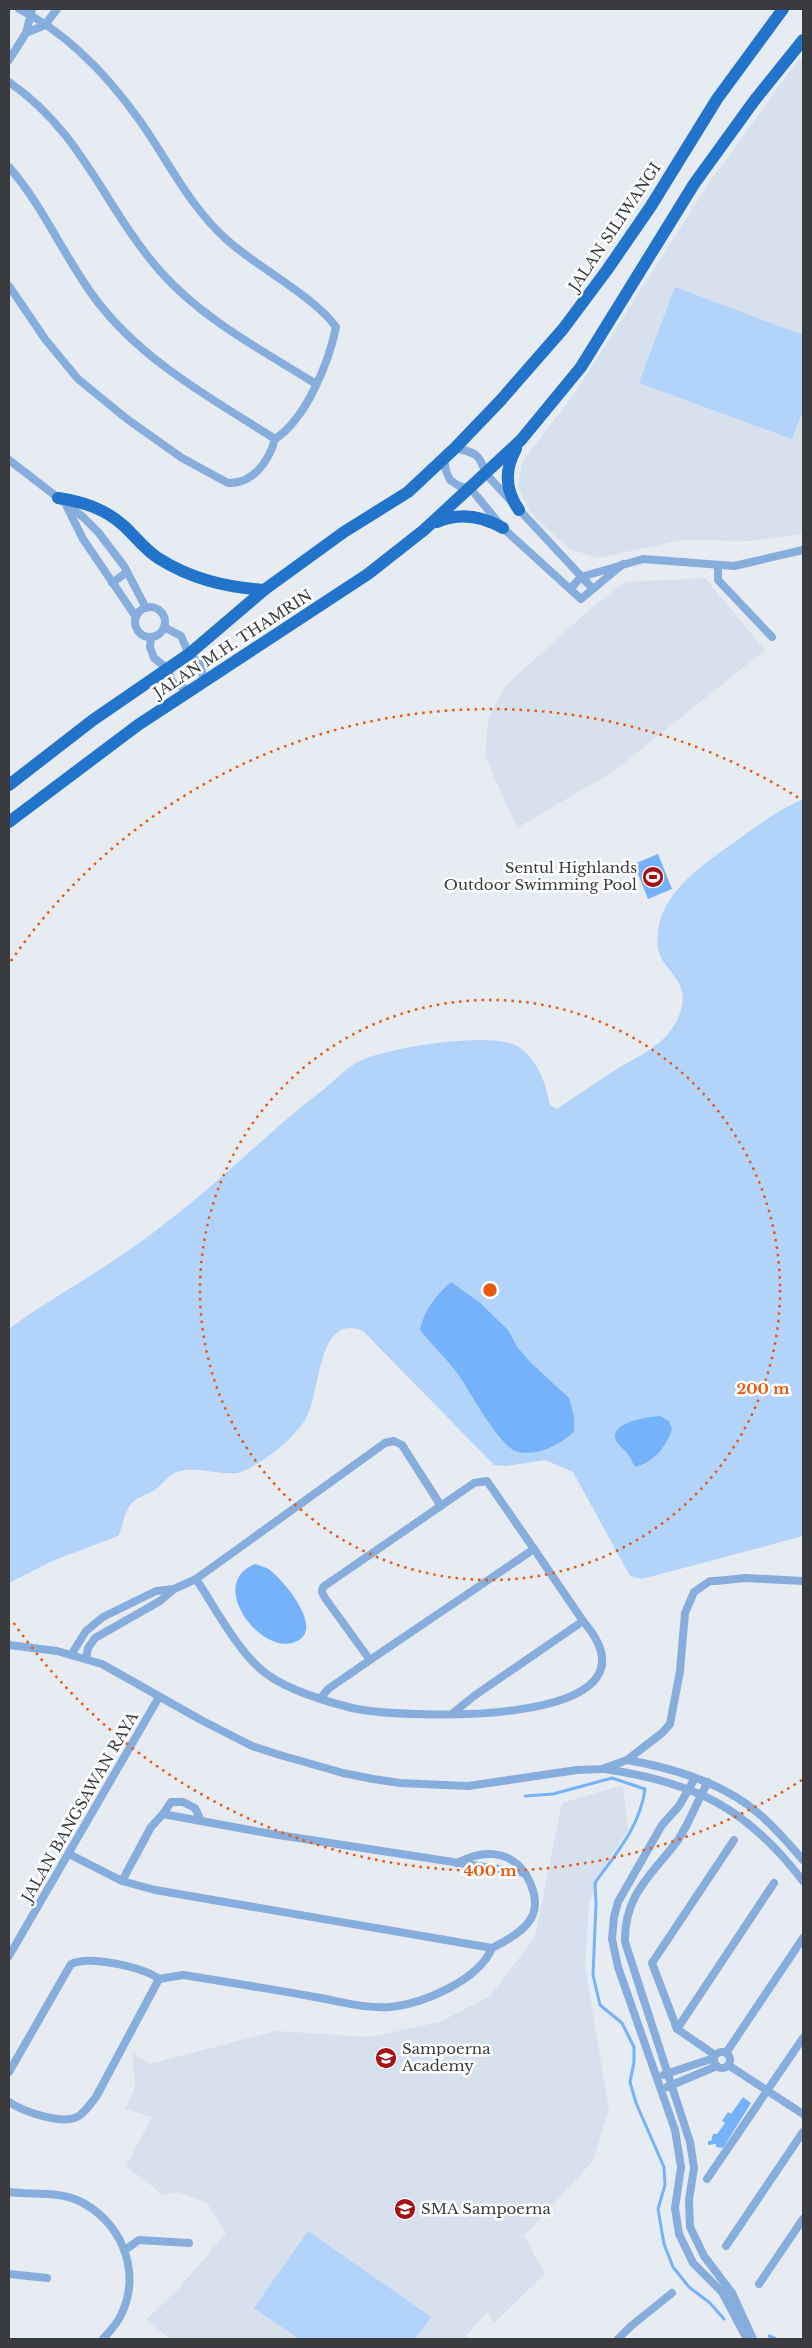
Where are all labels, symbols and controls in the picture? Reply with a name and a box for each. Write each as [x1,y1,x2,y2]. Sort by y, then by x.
street label: JALAN SILIWANGI [563,159,665,296]
street label: JALAN M.H. THAMRIN [148,585,316,703]
place label: Sentul Highlands Outdoor Swimming Pool [444,858,637,894]
sports icon: Sentul Highlands Outdoor Swimming Pool [641,865,665,889]
centre of rings [481,1281,499,1299]
text: 200 m [737,1379,790,1398]
street label: JALAN BANGSAWAN RAYA [16,1708,142,1907]
text: 400 m [463,1861,517,1880]
place label: Sampoerna Academy [401,2039,491,2075]
school or university icon: Sampoerna Academy [374,2046,398,2070]
school or university icon: SMA Sampoerna [393,2197,417,2221]
place label: SMA Sampoerna [421,2199,551,2218]

